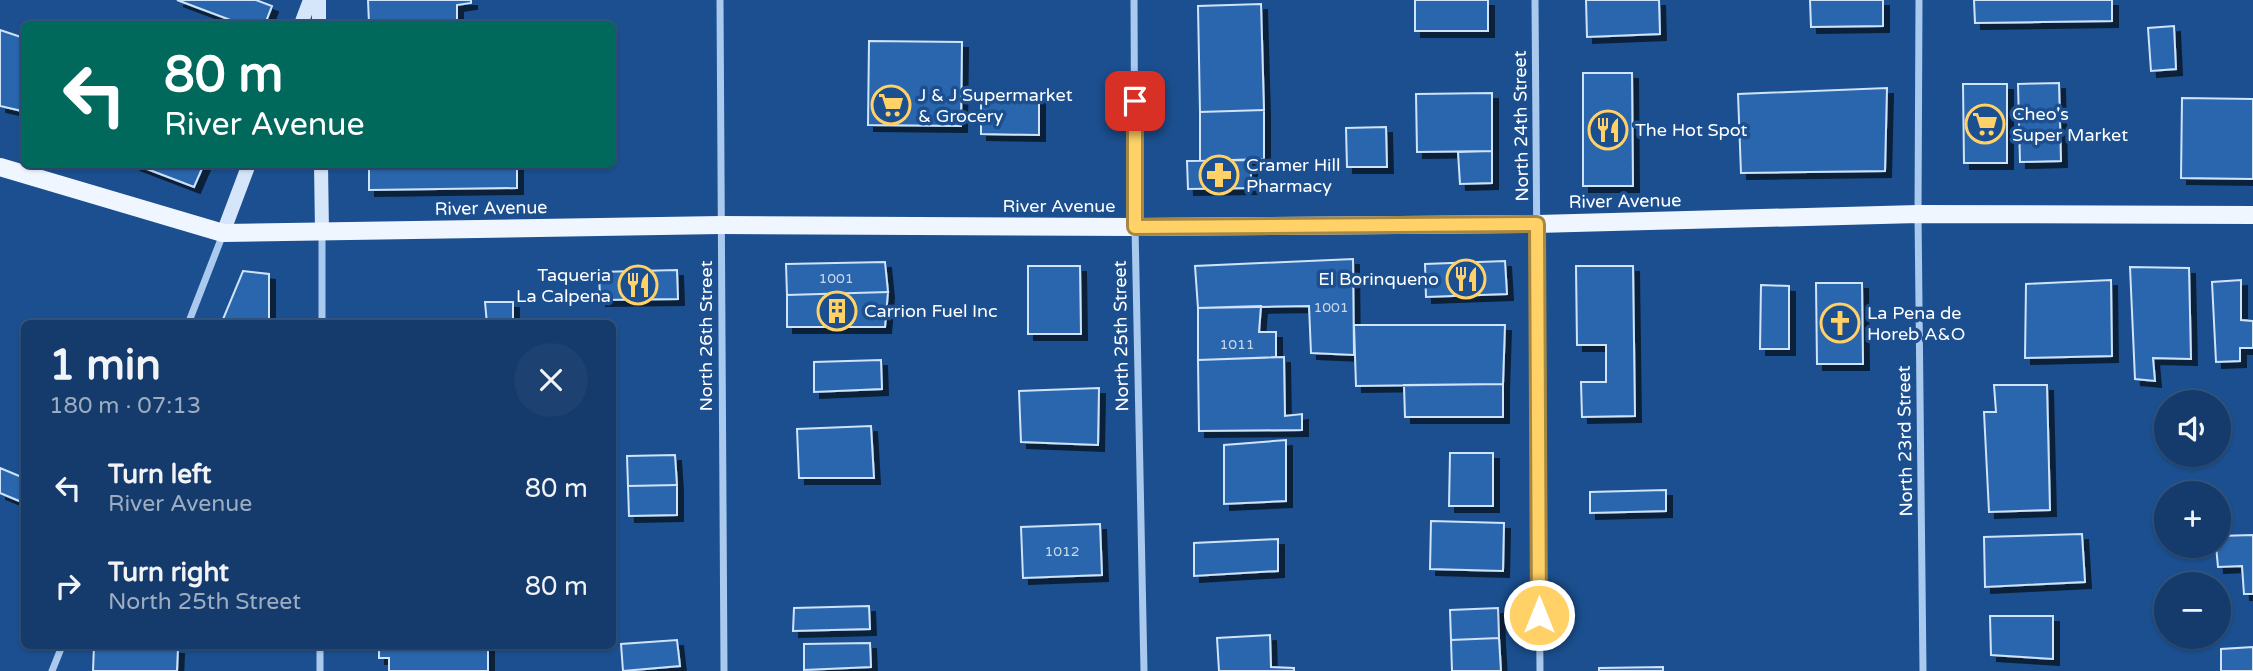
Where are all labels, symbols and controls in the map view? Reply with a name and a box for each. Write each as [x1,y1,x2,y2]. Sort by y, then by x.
text: 80 m [164,46,283,105]
icon: left [49,49,140,140]
street label: North 24th Street [1509,50,1533,202]
pin [1105,71,1165,131]
icon: arrive [1116,82,1154,120]
supermarket icon: J & J Supermarket & Grocery [870,84,912,126]
place label: J & J Supermarket & Grocery [918,84,1073,127]
supermarket icon: Cheo's Super Market [1964,103,2006,145]
place label: Cheo's Super Market [2012,103,2128,146]
text: River Avenue [164,106,365,144]
restaurant icon: The Hot Spot [1587,109,1629,151]
place label: The Hot Spot [1635,119,1748,141]
pharmacy icon: Cramer Hill Pharmacy [1198,154,1240,196]
place label: Cramer Hill Pharmacy [1246,154,1341,197]
street label: River Avenue [1568,189,1682,213]
street label: River Avenue [1003,195,1115,217]
street label: River Avenue [434,196,548,220]
restaurant icon: El Borinqueno [1445,258,1487,300]
street label: North 26th Street [695,260,717,412]
street label: North 25th Street [1109,260,1133,412]
place label: Taqueria La Calpena [516,264,611,307]
restaurant icon: Taqueria La Calpena [617,264,659,306]
place label: El Borinqueno [1318,268,1439,290]
house number: 1001 [818,270,854,287]
building icon: Carrion Fuel Inc [816,290,858,332]
house number: 1001 [1313,299,1349,316]
place label: Carrion Fuel Inc [864,300,998,322]
church icon: La Pena de Horeb A&O [1819,302,1861,344]
place label: La Pena de Horeb A&O [1867,302,1965,345]
house number: 1011 [1219,336,1255,353]
text: 1 min [49,340,161,391]
button: close [514,343,588,417]
street label: North 23rd Street [1893,365,1917,517]
map controls [2154,390,2231,649]
button: sound [2154,390,2231,467]
text: 180 m · 07:13 [49,392,201,420]
text: Turn left [108,459,211,490]
icon: left [49,469,87,507]
text: 80 m [525,473,588,504]
button: + [2154,481,2231,558]
text: River Avenue [108,490,252,518]
house number: 1012 [1044,543,1080,560]
text: Turn right [108,557,229,588]
icon: right [49,567,87,605]
text: 80 m [525,571,588,602]
button: − [2154,572,2231,649]
position arrow [1502,578,1576,652]
text: North 25th Street [108,588,301,616]

